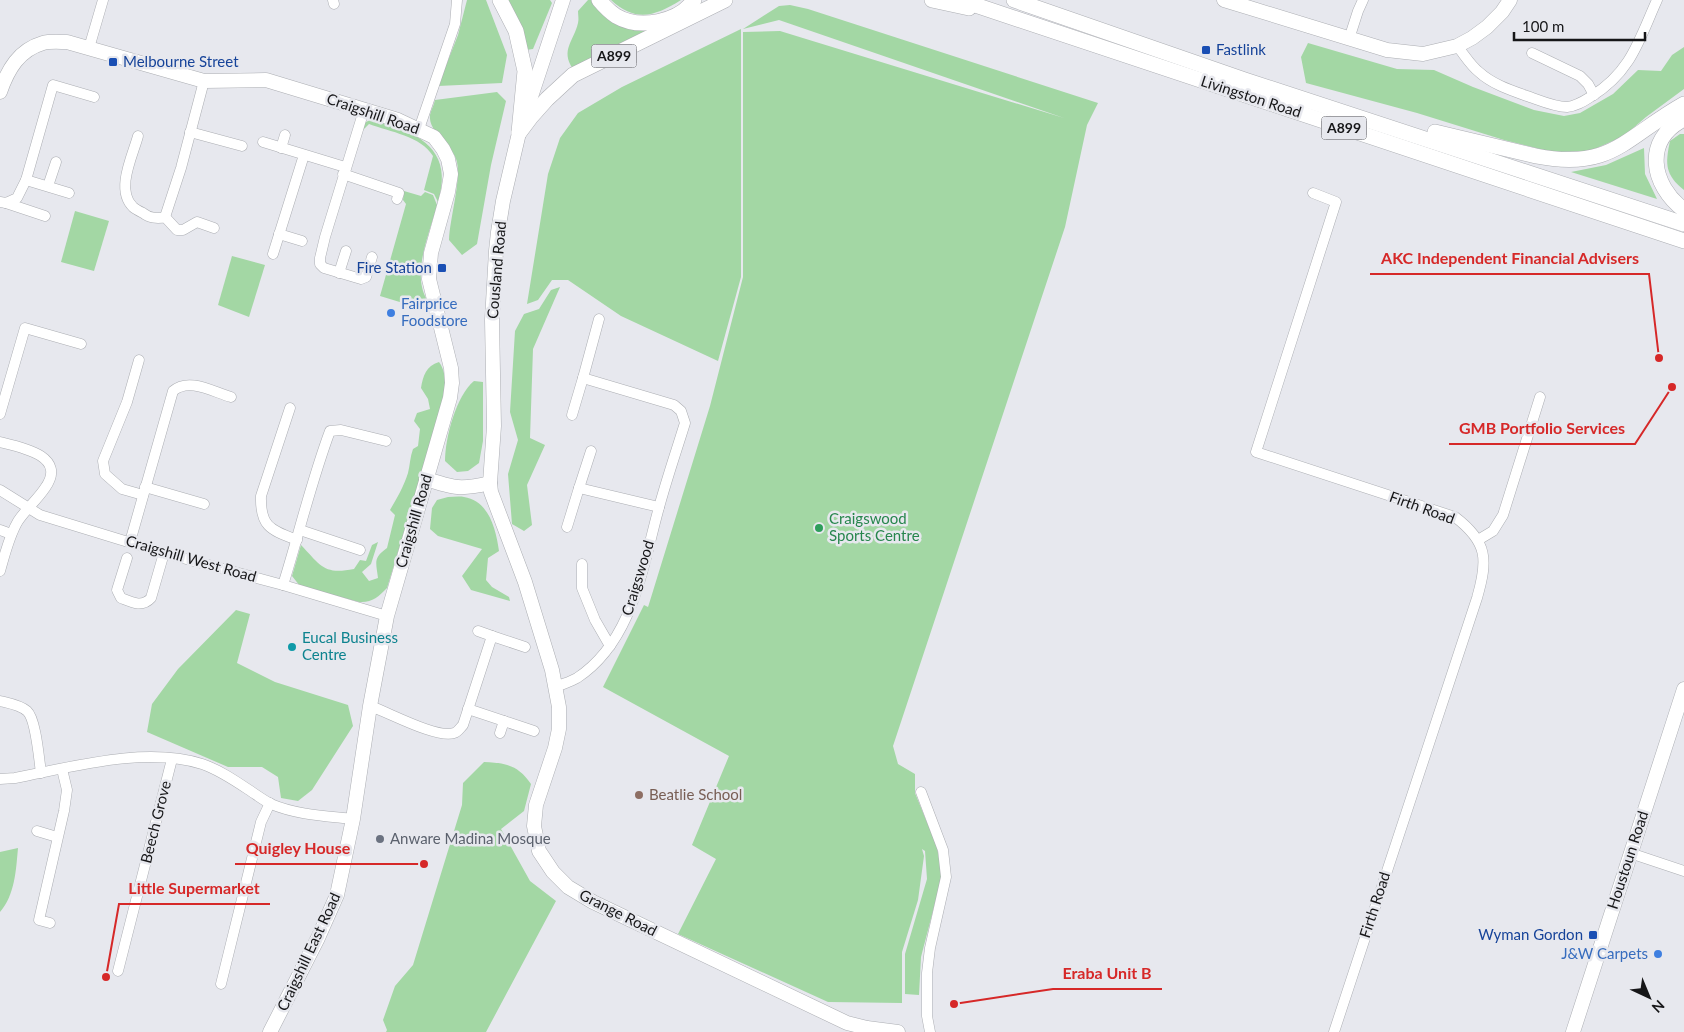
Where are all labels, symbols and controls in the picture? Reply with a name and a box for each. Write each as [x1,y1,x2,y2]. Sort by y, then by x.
scale bar [1514,10,1645,42]
text: 100 m [1522,17,1564,35]
place label: Fastlink [1216,40,1266,58]
road number: A899 [592,44,636,68]
marker: Fastlink [1200,44,1212,56]
place label: Melbourne Street [123,52,239,70]
marker: Melbourne Street [107,56,119,68]
street label: Livingston Road [1199,71,1304,121]
street label: Craigshill Road [325,89,422,137]
road number: A899 [1322,116,1366,140]
street label: Cousland Road [483,220,509,320]
callout: AKC Independent Financial Advisers [1370,243,1649,274]
text: AKC Independent Financial Advisers [1380,248,1639,267]
place label: Fire Station [356,258,432,276]
marker: Fire Station [436,262,448,274]
place label: Fairprice Foodstore [401,294,468,329]
marker: Fairprice Foodstore [385,307,397,319]
callout: GMB Portfolio Services [1449,413,1635,444]
text: GMB Portfolio Services [1459,418,1625,437]
street label: Craigshill Road [391,472,435,570]
street label: Firth Road [1387,487,1458,527]
place label: Craigswood Sports Centre [829,509,920,544]
marker: Craigswood Sports Centre [813,522,825,534]
street label: Craigshill West Road [124,531,259,585]
street label: Craigswood [617,538,657,618]
place label: Eucal Business Centre [302,628,398,663]
marker: Eucal Business Centre [286,641,298,653]
street label: Beech Grove [136,779,174,865]
place label: Beatlie School [649,785,742,803]
marker: Beatlie School [633,789,645,801]
street label: Houstoun Road [1603,808,1651,911]
place label: Anware Madina Mosque [390,829,551,847]
callout: Quigley House [235,833,360,864]
marker: Anware Madina Mosque [374,833,386,845]
text: Quigley House [246,838,351,857]
street label: Firth Road [1355,869,1393,940]
callout: Little Supermarket [119,873,270,904]
text: Little Supermarket [128,878,260,897]
street label: Grange Road [577,885,660,939]
street label: Craigshill East Road [273,890,343,1014]
place label: Wyman Gordon [1478,925,1583,943]
marker: Wyman Gordon [1587,929,1599,941]
place label: J&W Carpets [1561,944,1648,962]
marker: J&W Carpets [1652,948,1664,960]
callout: Eraba Unit B [1053,958,1162,989]
text: Eraba Unit B [1062,963,1152,982]
north arrow [1624,972,1674,1022]
text: N [1649,997,1668,1017]

